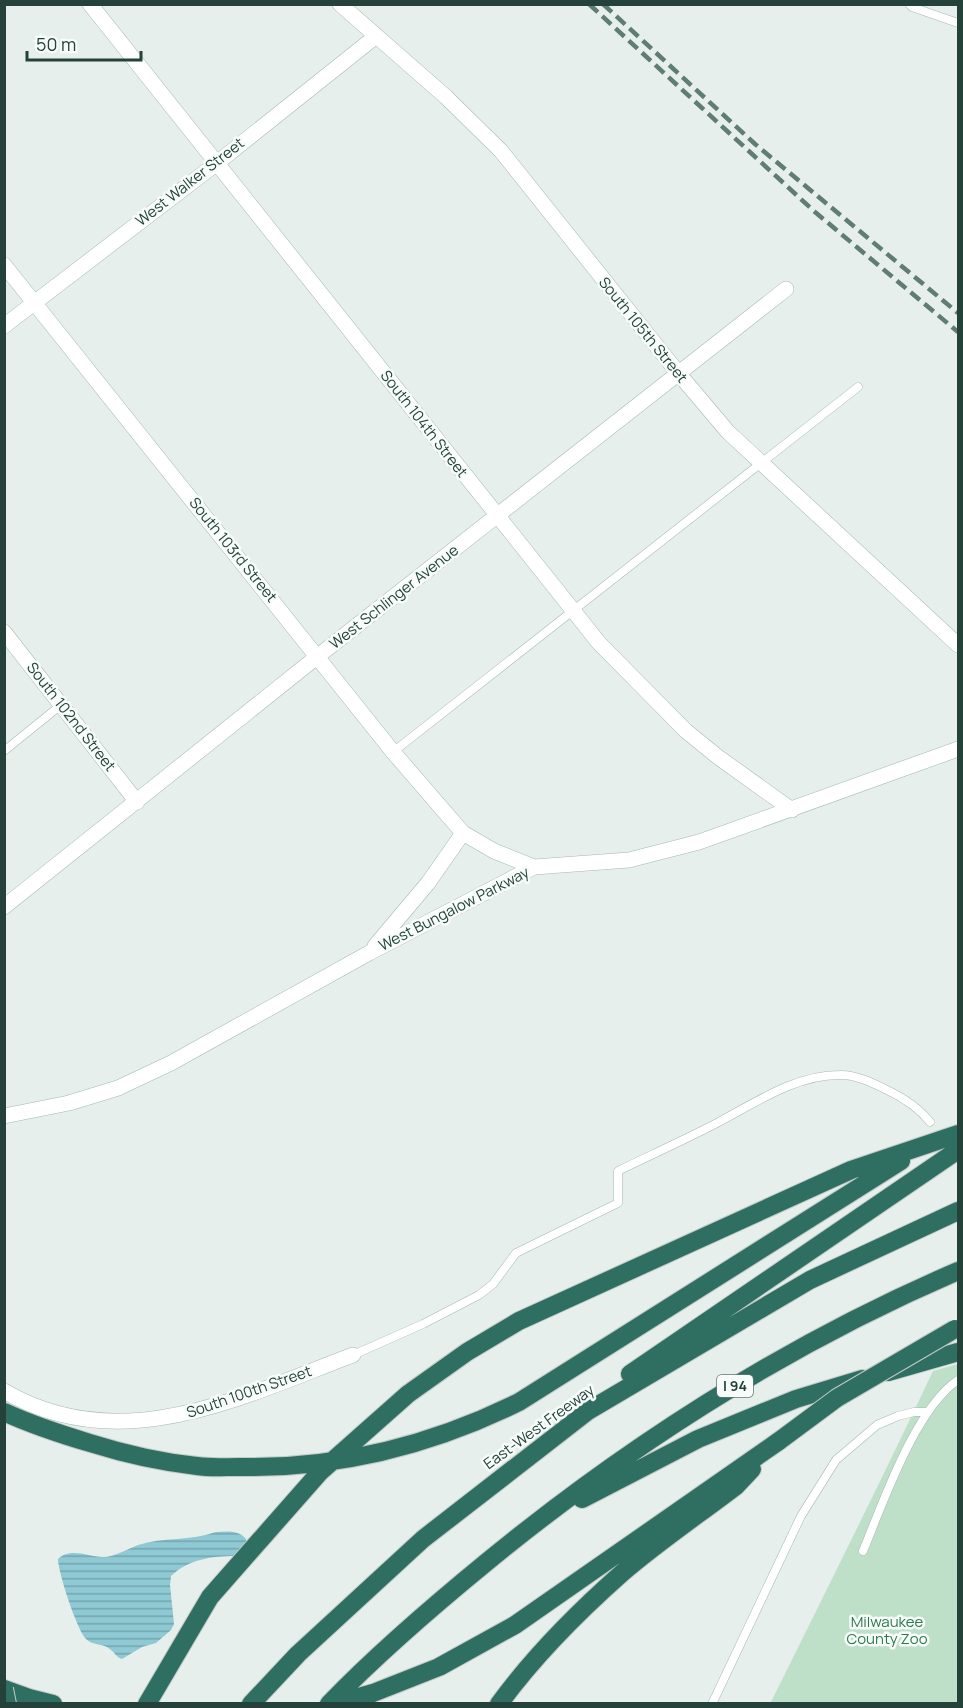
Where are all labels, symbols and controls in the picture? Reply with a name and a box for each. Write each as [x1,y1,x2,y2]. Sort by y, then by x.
scale bar [27,24,141,62]
text: 50 m [36,32,76,56]
street label: West Walker Street [131,133,248,231]
street label: South 105th Street [594,272,693,387]
street label: South 104th Street [376,366,473,482]
street label: South 103rd Street [184,493,282,607]
street label: West Schlinger Avenue [325,539,463,654]
street label: South 102nd Street [22,658,121,776]
street label: West Bungalow Parkway [375,861,533,956]
street label: South 100th Street [183,1360,314,1423]
road number: I 94 [717,1375,753,1397]
street label: East-West Freeway [479,1379,598,1474]
park label: Milwaukee County Zoo [846,1611,928,1649]

